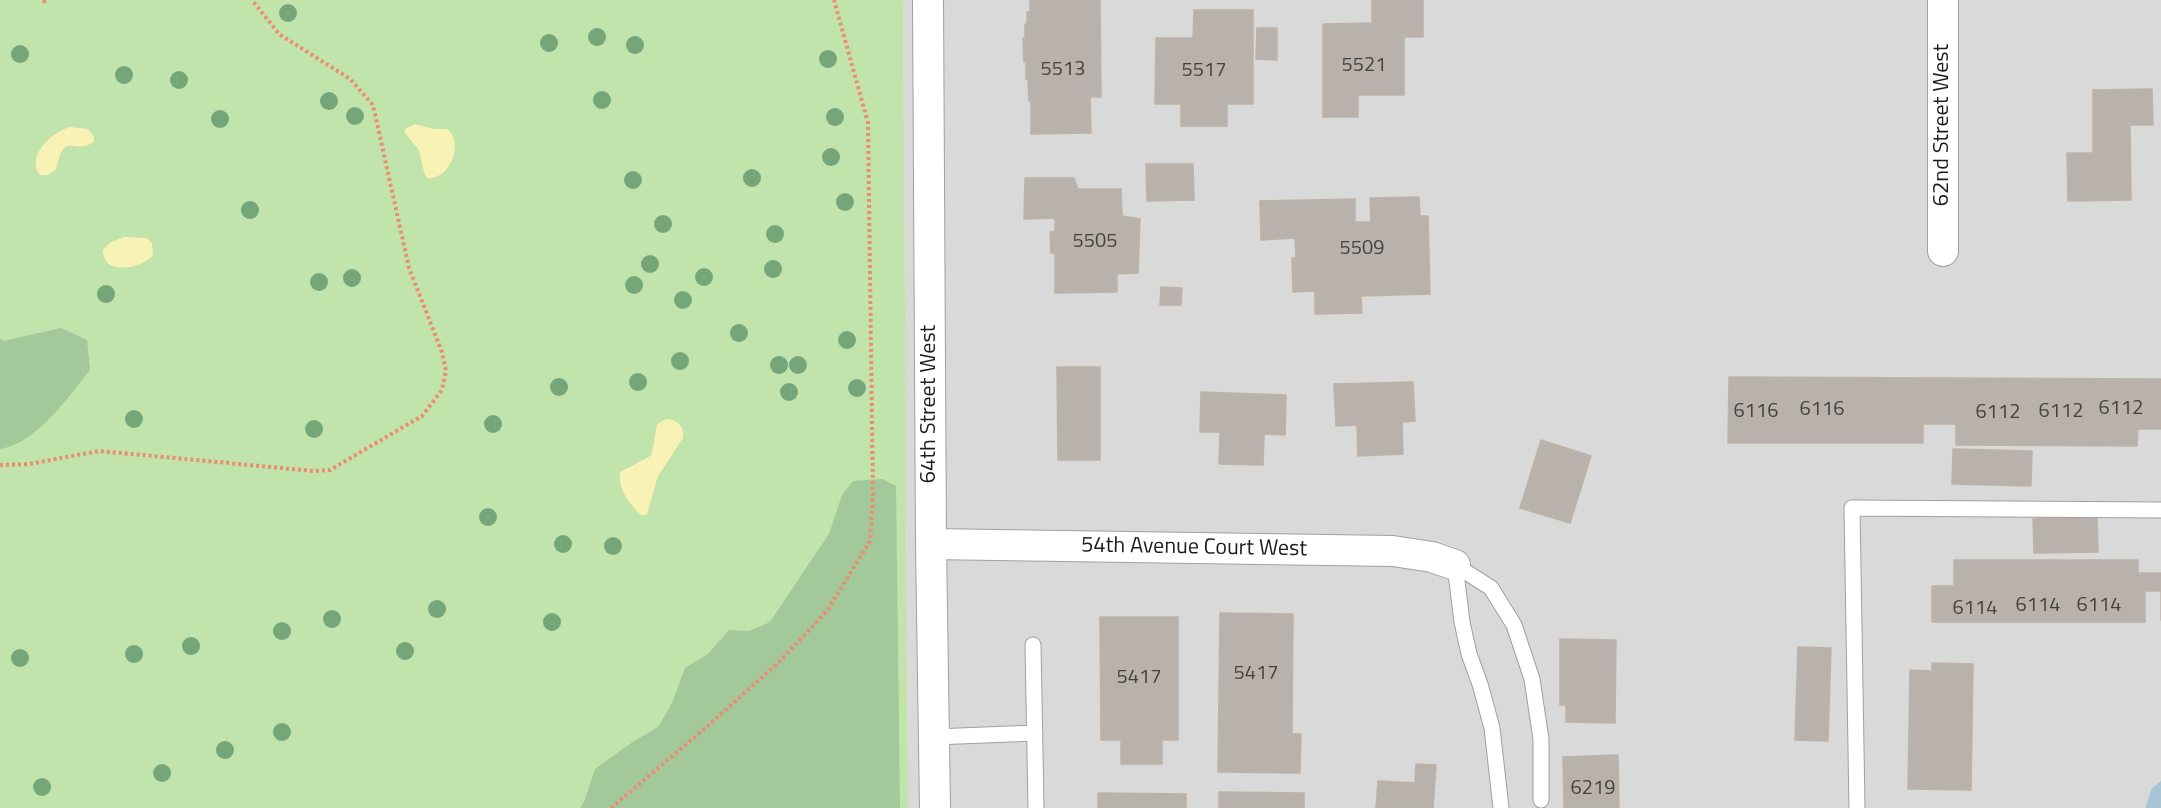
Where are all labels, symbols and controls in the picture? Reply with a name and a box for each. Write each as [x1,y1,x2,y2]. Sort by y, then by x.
street label: 62nd Street West [1930,44,1956,206]
house number: 5521 [1342,54,1386,78]
house number: 5513 [1041,58,1085,82]
house number: 5517 [1182,59,1226,83]
house number: 5505 [1073,230,1117,254]
house number: 5509 [1340,237,1384,261]
street label: 64th Street West [917,325,943,483]
house number: 6112 [2099,397,2143,421]
house number: 6116 [1800,398,1844,422]
house number: 6116 [1734,400,1778,424]
house number: 6112 [2039,400,2083,424]
house number: 6112 [1976,401,2020,425]
street label: 54th Avenue Court West [1081,533,1307,563]
house number: 6114 [2016,594,2060,618]
house number: 6114 [2077,594,2121,618]
house number: 6114 [1953,597,1997,621]
house number: 5417 [1234,662,1278,686]
house number: 5417 [1117,666,1161,690]
house number: 6219 [1571,777,1615,801]

